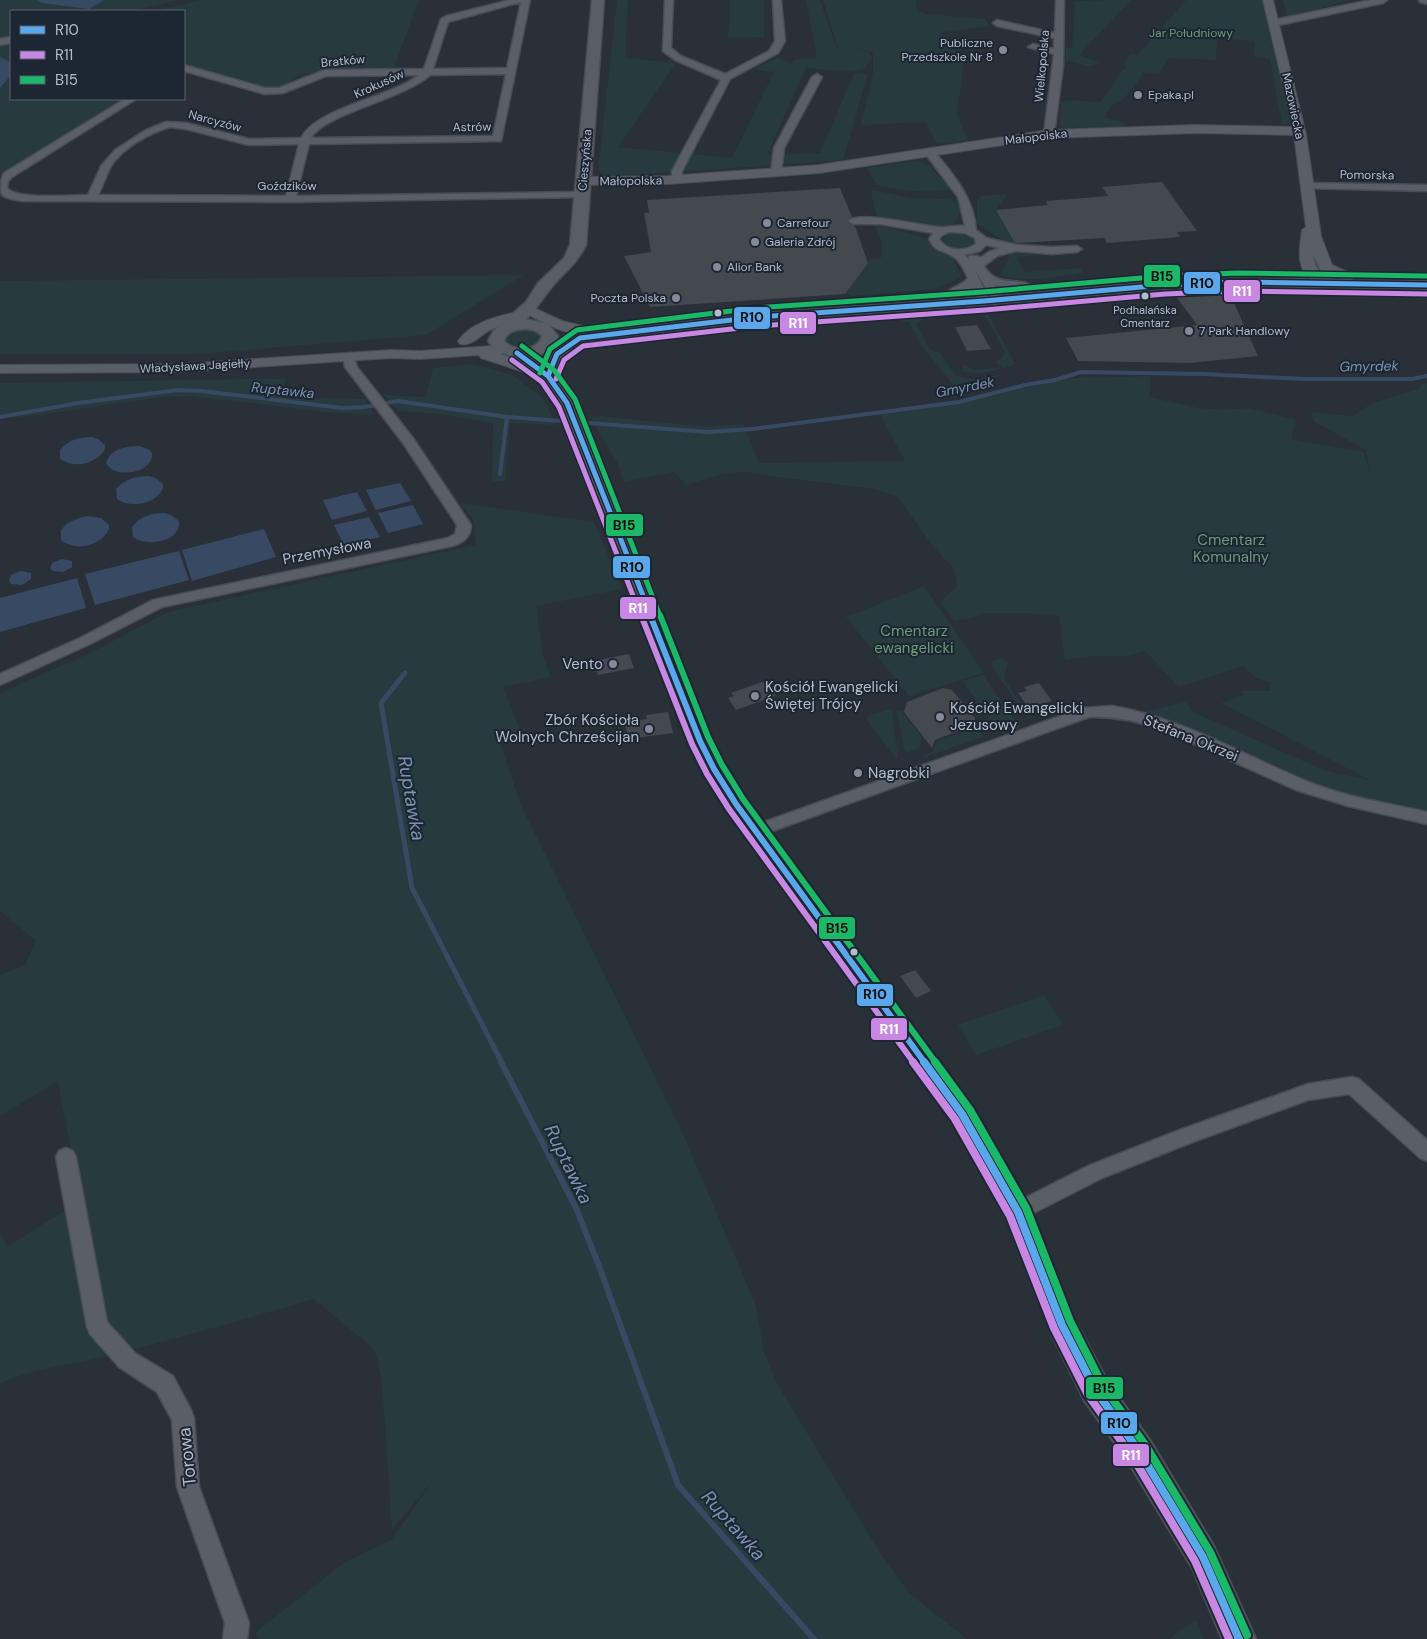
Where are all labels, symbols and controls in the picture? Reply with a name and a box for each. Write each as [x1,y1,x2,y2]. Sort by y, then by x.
legend [10,10,185,100]
text: R10 [55,20,79,40]
park label: Jar Południowy [1149,25,1233,41]
street label: Wielkopolska [1031,29,1053,103]
place label: Publiczne Przedszkole Nr 8 [902,35,993,65]
marker: Publiczne Przedszkole Nr 8 [997,44,1009,56]
text: R11 [55,45,73,65]
street label: Bratków [320,51,366,71]
street label: Krokusów [351,66,407,102]
text: B15 [55,70,78,90]
street label: Mazowiecka [1278,71,1308,141]
place label: Epaka.pl [1148,87,1194,103]
marker: Epaka.pl [1132,89,1144,101]
street label: Narcyzów [187,106,243,136]
street label: Astrów [453,119,491,135]
street label: Małopolska [1004,125,1068,149]
street label: Cieszyńska [574,128,596,192]
street label: Pomorska [1340,167,1394,183]
street label: Małopolska [600,172,662,190]
street label: Goździków [257,178,317,194]
place label: Carrefour [777,215,830,231]
marker: Carrefour [761,217,773,229]
place label: Galeria Zdrój [765,234,836,250]
marker: Galeria Zdrój [749,236,761,248]
place label: Alior Bank [727,259,782,275]
marker: Alior Bank [711,261,723,273]
line badge: B15 [1143,264,1181,288]
text: B15 [1151,267,1173,285]
line badge: R10 [1183,271,1221,295]
text: R10 [1190,274,1214,292]
line badge: R11 [1223,279,1261,303]
text: R11 [1232,282,1252,300]
place label: Poczta Polska [591,290,666,306]
marker: Podhalańska Cmentarz [1140,291,1150,301]
marker: Poczta Polska [670,292,682,304]
place label: Podhalańska Cmentarz [1113,303,1177,330]
line badge: R10 [733,306,771,330]
unlabelled marker [713,308,723,318]
text: R10 [740,308,764,326]
line badge: R11 [779,311,817,335]
text: R11 [788,314,808,332]
place label: 7 Park Handlowy [1199,323,1290,339]
marker: 7 Park Handlowy [1183,325,1195,337]
street label: Władysława Jagiełły [139,355,251,377]
water label: Gmyrdek [1339,356,1400,376]
water label: Gmyrdek [934,372,997,401]
water label: Ruptawka [251,378,316,402]
line badge: B15 [605,513,644,537]
text: B15 [613,516,635,534]
park label: Cmentarz Komunalny [1193,530,1270,567]
street label: Przemysłowa [281,533,373,569]
line badge: R10 [612,555,651,579]
text: R10 [620,558,644,576]
line badge: R11 [619,596,657,620]
text: R11 [628,599,648,617]
park label: Cmentarz ewangelicki [874,621,954,658]
place label: Vento [562,654,603,674]
marker: Vento [607,658,619,670]
place label: Kościół Ewangelicki Świętej Trójcy [765,677,898,714]
marker: Kościół Ewangelicki Świętej Trójcy [749,690,761,702]
place label: Kościół Ewangelicki Jezusowy [950,698,1083,735]
place label: Zbór Kościoła Wolnych Chrześcijan [495,710,639,747]
street label: Stefana Okrzei [1141,710,1241,766]
marker: Kościół Ewangelicki Jezusowy [934,711,946,723]
marker: Zbór Kościoła Wolnych Chrześcijan [643,723,655,735]
water label: Ruptawka [392,754,431,843]
place label: Nagrobki [868,763,930,783]
marker: Nagrobki [852,767,864,779]
line badge: B15 [818,916,856,940]
text: B15 [826,919,848,937]
unlabelled marker [849,947,859,957]
line badge: R10 [856,983,894,1007]
text: R10 [863,985,887,1003]
line badge: R11 [870,1017,908,1041]
text: R11 [879,1020,899,1038]
water label: Ruptawka [539,1120,599,1208]
line badge: B15 [1085,1376,1124,1400]
text: B15 [1093,1379,1115,1397]
line badge: R10 [1100,1411,1138,1435]
text: R10 [1107,1414,1131,1432]
street label: Torowa [172,1426,202,1488]
line badge: R11 [1112,1443,1150,1467]
text: R11 [1121,1446,1141,1464]
water label: Ruptawka [696,1485,771,1566]

